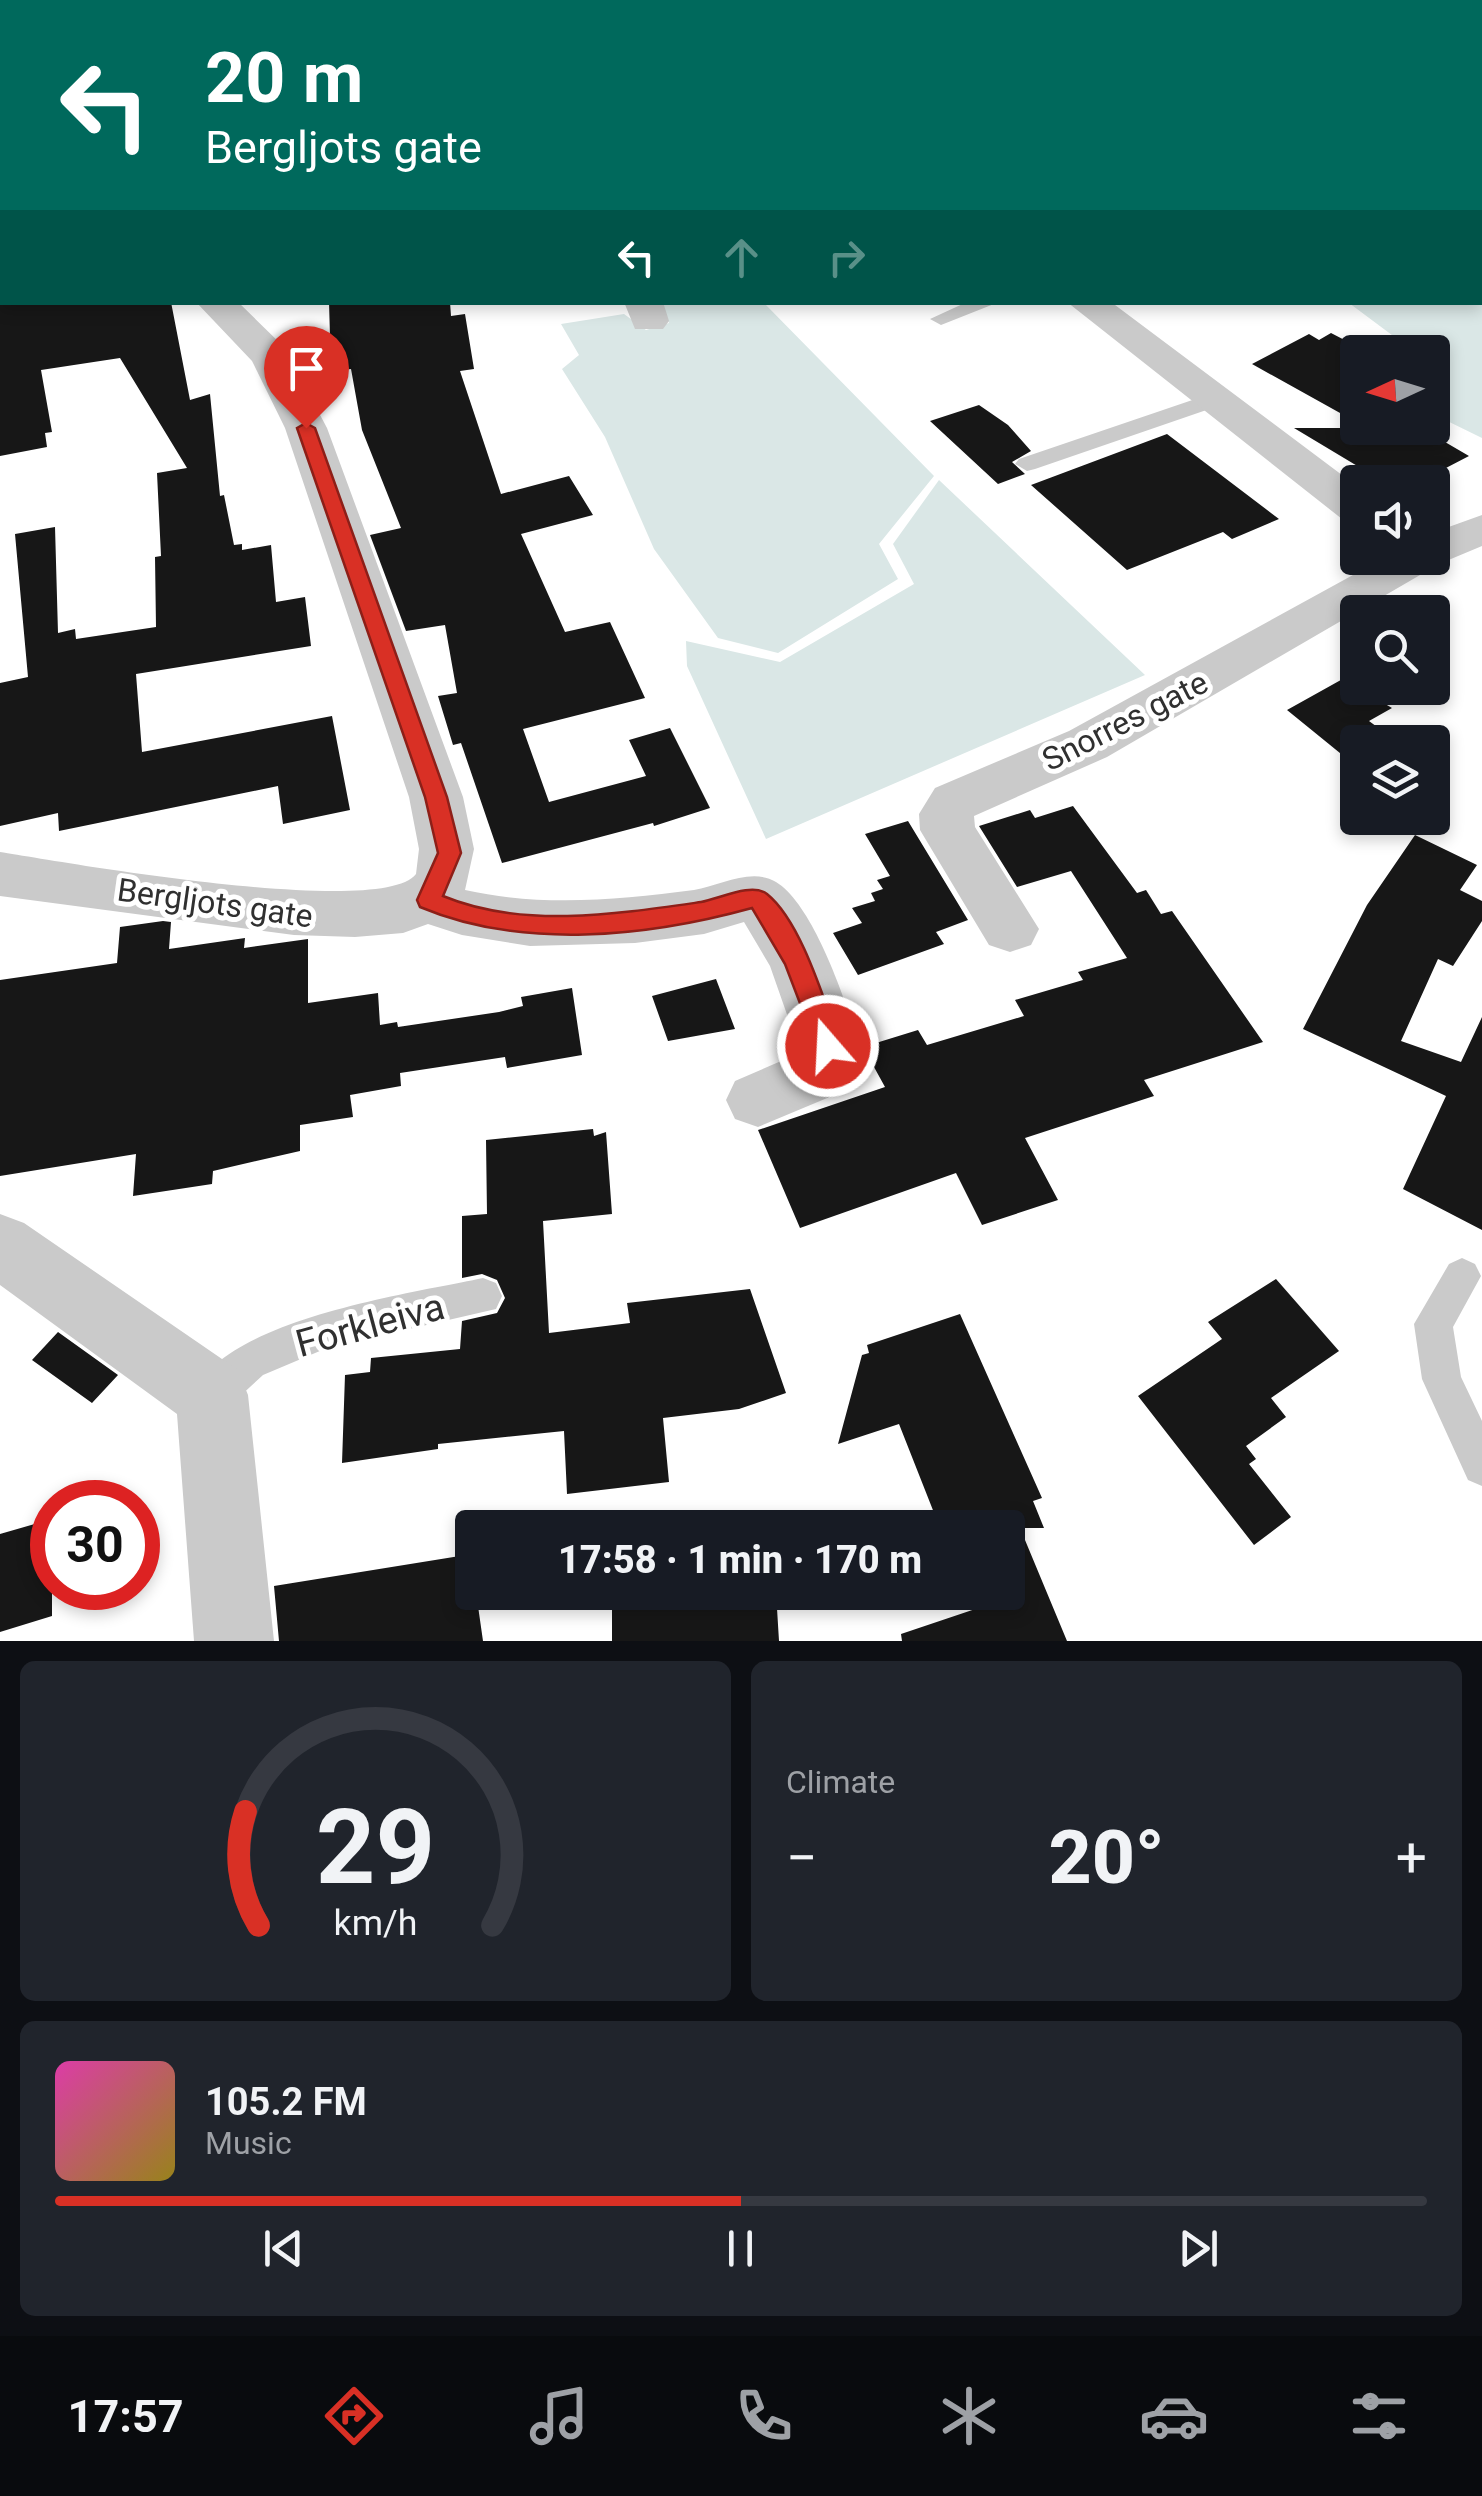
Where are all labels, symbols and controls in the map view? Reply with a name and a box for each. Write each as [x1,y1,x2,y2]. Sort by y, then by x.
text: 20 m [205,37,363,119]
icon: left [40,40,170,170]
text: Bergljots gate [205,121,482,174]
icon: left [609,230,664,285]
icon: ahead [714,230,769,285]
icon: right [819,230,874,285]
pin [264,326,349,429]
north arrow [1340,335,1450,445]
map controls [1340,335,1450,835]
icon: arrive [279,341,334,396]
button: sound [1340,465,1450,575]
button: search [1340,595,1450,705]
street label: Snorres gate [1036,663,1214,779]
button: layers [1340,725,1450,835]
street label: Bergljots gate [115,870,315,936]
position arrow [776,994,880,1098]
street label: Forkleiva [291,1284,449,1366]
speed limit sign: 30 [30,1480,160,1610]
text: 17:58 · 1 min · 170 m [558,1538,922,1582]
text: Climate [786,1763,895,1801]
text: 29 [316,1787,435,1908]
text: 20° [1049,1813,1165,1901]
text: − [786,1826,817,1890]
text: + [1396,1826,1427,1890]
text: km/h [334,1902,417,1944]
text: 105.2 FM [205,2080,367,2124]
text: Music [205,2124,292,2162]
icon: previous [256,2221,311,2276]
icon: pause [713,2221,768,2276]
icon: next [1171,2221,1226,2276]
icon: directions [319,2381,389,2451]
icon: music [524,2381,594,2451]
icon: phone [729,2381,799,2451]
icon: climate [934,2381,1004,2451]
icon: car [1139,2381,1209,2451]
icon: filters [1344,2381,1414,2451]
text: 17:57 [68,2390,184,2443]

